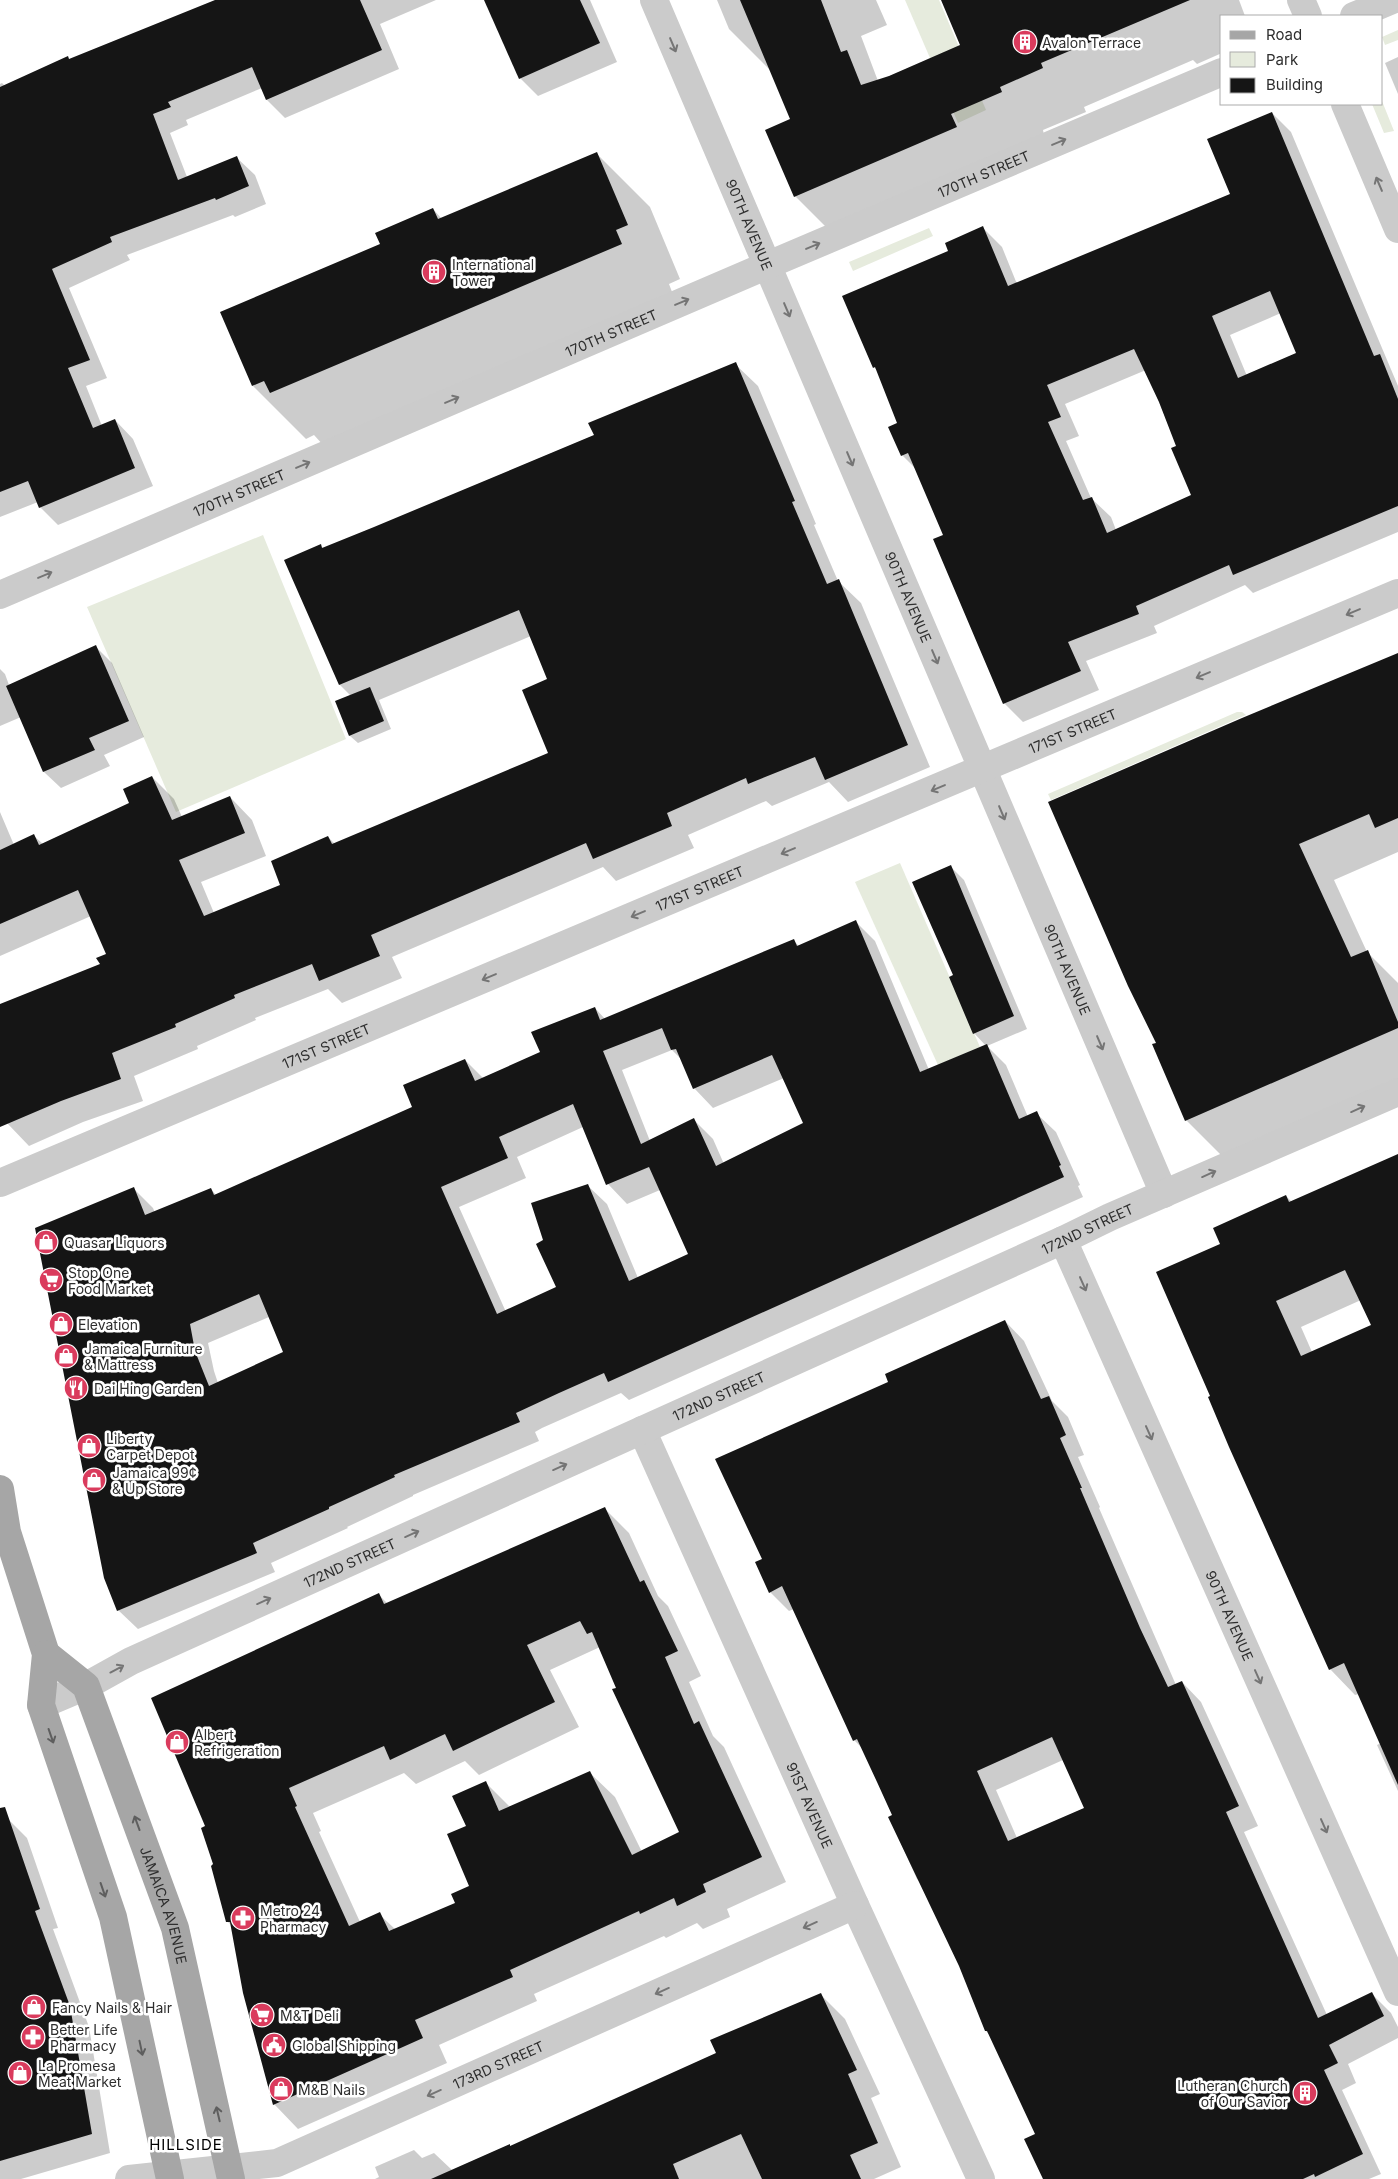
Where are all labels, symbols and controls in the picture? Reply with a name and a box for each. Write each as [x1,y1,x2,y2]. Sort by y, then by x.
legend [1220,15,1383,105]
text: Road [1266,25,1302,44]
building icon: Avalon Terrace [1012,29,1038,55]
place label: Avalon Terrace [1042,34,1141,51]
one-way arrow [669,37,679,52]
text: Park [1266,50,1299,69]
text: Building [1266,75,1323,94]
one-way arrow [1051,136,1066,146]
street label: 170TH STREET [935,146,1032,201]
street label: 90TH AVENUE [723,176,777,272]
one-way arrow [1374,177,1383,192]
one-way arrow [804,241,820,250]
place label: International Tower [452,256,534,289]
building icon: International Tower [421,259,447,285]
one-way arrow [674,296,689,306]
one-way arrow [782,302,792,317]
street label: 170TH STREET [562,305,660,360]
one-way arrow [444,395,459,405]
one-way arrow [846,451,856,466]
one-way arrow [295,459,310,469]
street label: 170TH STREET [190,465,288,520]
street label: 90TH AVENUE [882,549,936,645]
one-way arrow [37,570,52,580]
one-way arrow [1346,608,1361,617]
one-way arrow [931,649,941,664]
one-way arrow [1196,671,1211,681]
street label: 171ST STREET [1026,704,1119,757]
one-way arrow [931,783,946,793]
one-way arrow [997,805,1007,820]
one-way arrow [781,846,796,856]
street label: 171ST STREET [653,862,746,914]
one-way arrow [631,909,646,919]
street label: 90TH AVENUE [1041,921,1095,1017]
one-way arrow [481,973,496,982]
street label: 171ST STREET [279,1019,373,1072]
one-way arrow [1096,1035,1106,1050]
one-way arrow [1350,1104,1365,1114]
one-way arrow [1201,1169,1216,1179]
street label: 172ND STREET [1039,1199,1136,1257]
shop icon: Quasar Liquors [33,1229,59,1255]
place label: Quasar Liquors [64,1234,165,1251]
place label: Stop One Food Market [68,1264,152,1297]
supermarket icon: Stop One Food Market [38,1267,64,1293]
one-way arrow [1079,1276,1089,1291]
shop icon: Elevation [48,1311,74,1337]
place label: Elevation [78,1316,138,1333]
place label: Jamaica Furniture & Mattress [84,1340,203,1373]
shop icon: Jamaica Furniture & Mattress [53,1343,79,1369]
street label: 172ND STREET [670,1367,767,1424]
restaurant icon: Dai Hing Garden [63,1375,89,1401]
place label: Dai Hing Garden [94,1380,202,1397]
one-way arrow [1145,1425,1155,1440]
place label: Liberty Carpet Depot [106,1430,195,1463]
shop icon: Liberty Carpet Depot [76,1433,102,1459]
one-way arrow [552,1462,567,1472]
place label: Jamaica 99¢ & Up Store [112,1464,197,1497]
shop icon: Jamaica 99¢ & Up Store [81,1467,107,1493]
one-way arrow [404,1529,419,1538]
street label: 172ND STREET [300,1534,398,1591]
street label: 90TH AVENUE [1203,1568,1258,1663]
one-way arrow [256,1596,271,1605]
one-way arrow [109,1664,124,1674]
one-way arrow [1253,1669,1263,1684]
place label: Albert Refrigeration [194,1726,280,1759]
one-way arrow [47,1728,57,1744]
shop icon: Albert Refrigeration [164,1729,190,1755]
street label: 91ST AVENUE [783,1759,837,1851]
one-way arrow [132,1816,141,1832]
one-way arrow [1319,1818,1329,1833]
street label: JAMAICA AVENUE [137,1844,191,1966]
one-way arrow [99,1882,109,1898]
place label: Metro 24 Pharmacy [260,1902,326,1935]
pharmacy icon: Metro 24 Pharmacy [230,1905,256,1931]
one-way arrow [803,1920,818,1930]
one-way arrow [655,1987,670,1996]
shop icon: Fancy Nails & Hair [21,1994,47,2020]
place label: Fancy Nails & Hair [52,1999,172,2016]
supermarket icon: M&T Deli [249,2002,275,2028]
place label: M&T Deli [280,2007,339,2024]
place label: Better Life Pharmacy [50,2021,118,2054]
pharmacy icon: Better Life Pharmacy [20,2024,46,2050]
public building icon: Global Shipping [261,2032,287,2058]
place label: Global Shipping [292,2037,396,2054]
street label: 173RD STREET [450,2037,546,2092]
one-way arrow [137,2039,146,2055]
place label: La Promesa Meat Market [38,2057,122,2090]
shop icon: La Promesa Meat Market [7,2060,33,2086]
shop icon: M&B Nails [268,2076,294,2102]
place label: Lutheran Church of Our Savior [1177,2077,1288,2110]
building icon: Lutheran Church of Our Savior [1292,2080,1318,2106]
place label: M&B Nails [298,2081,365,2098]
one-way arrow [427,2089,442,2099]
one-way arrow [213,2107,222,2123]
district label: HILLSIDE [149,2135,223,2154]

